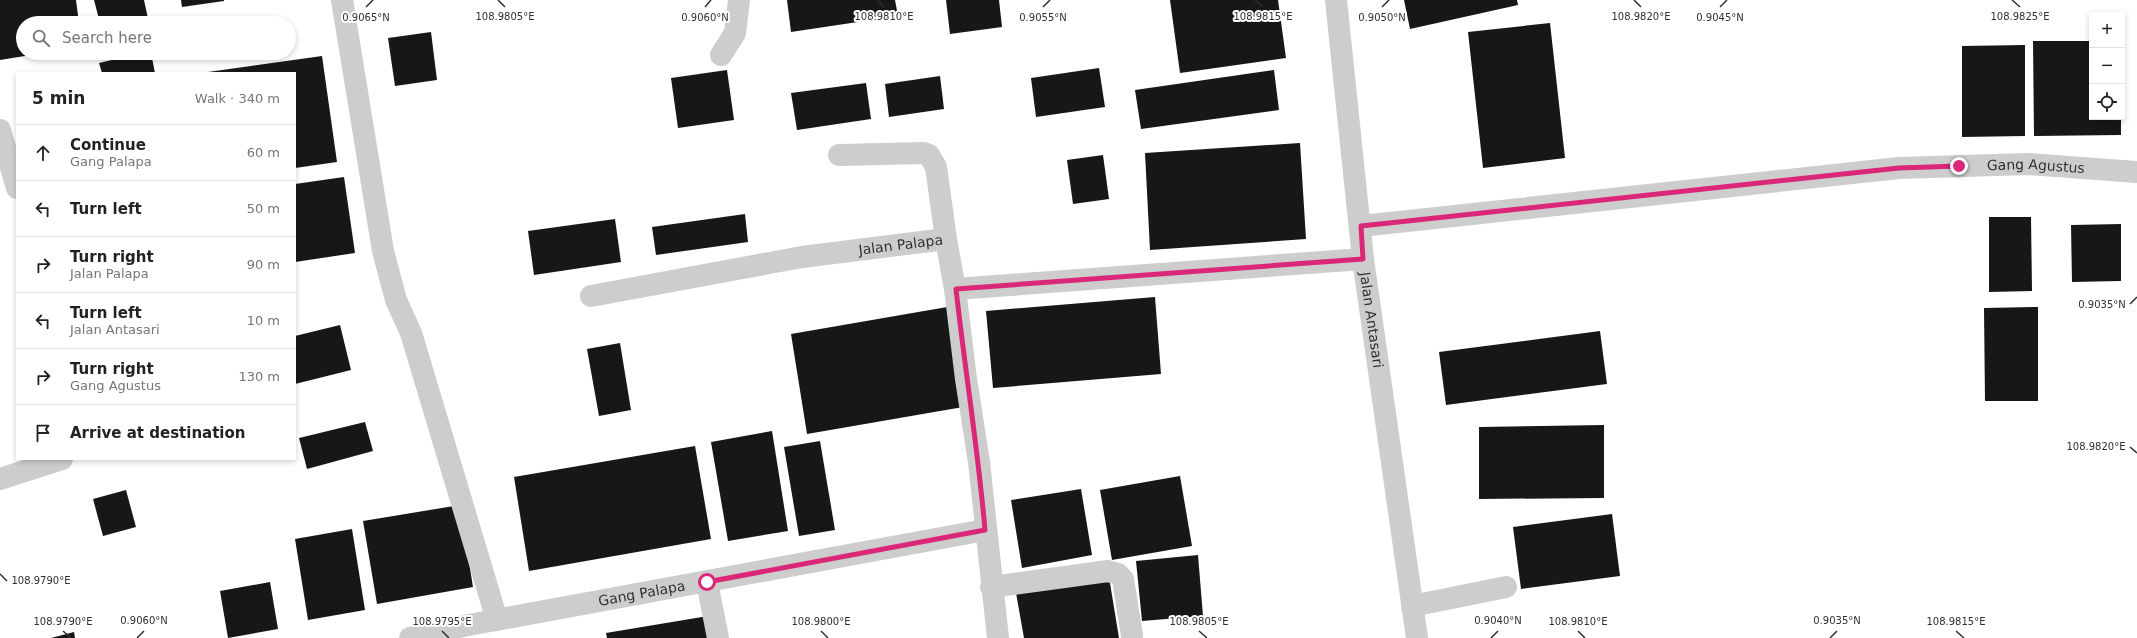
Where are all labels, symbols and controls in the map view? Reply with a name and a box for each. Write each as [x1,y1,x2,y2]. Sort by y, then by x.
text: 108.9805°E [475,11,535,22]
text: 108.9810°E [854,11,914,22]
text: 108.9815°E [1233,11,1293,22]
text: 108.9820°E [1611,11,1671,22]
text: 108.9825°E [1990,11,2050,22]
text: 0.9065°N [342,12,390,23]
text: 0.9060°N [681,12,729,23]
text: 0.9055°N [1019,12,1067,23]
text: 0.9050°N [1358,12,1406,23]
text: 0.9045°N [1696,12,1744,23]
map controls [2089,12,2125,120]
button: + [2089,12,2125,48]
search box [16,16,296,60]
icon: search [30,27,52,49]
text: Search here [62,29,152,47]
button: − [2089,48,2125,84]
button: locate [2089,84,2125,120]
text: 5 min [32,88,85,108]
text: Walk · 340 m [195,91,280,106]
text: Continue [70,136,146,154]
icon: ahead [32,142,54,164]
text: 60 m [247,145,280,160]
text: Gang Palapa [70,154,152,169]
street label: Gang Agustus [1987,156,2085,176]
route end [1950,157,1968,175]
icon: left [32,198,54,220]
text: Turn left [70,200,142,218]
text: 50 m [247,201,280,216]
street label: Jalan Palapa [857,231,944,258]
text: Turn right [70,248,154,266]
icon: right [32,254,54,276]
text: 90 m [247,257,280,272]
text: Jalan Palapa [70,266,149,281]
street label: Jalan Antasari [1357,270,1386,369]
text: 0.9035°N [2078,299,2126,310]
text: Turn left [70,304,142,322]
icon: left [32,310,54,332]
text: 10 m [247,313,280,328]
text: Jalan Antasari [70,322,160,337]
text: Turn right [70,360,154,378]
icon: right [32,366,54,388]
text: 130 m [238,369,280,384]
text: Gang Agustus [70,378,161,393]
icon: arrive [32,422,54,444]
text: Arrive at destination [70,424,245,442]
text: 108.9820°E [2066,441,2126,452]
route start [698,573,716,591]
text: 108.9790°E [11,575,71,586]
street label: Gang Palapa [597,577,686,609]
text: 0.9060°N [120,615,168,626]
text: 0.9040°N [1474,615,1522,626]
text: 0.9035°N [1813,615,1861,626]
text: 108.9790°E [33,616,93,627]
text: 108.9795°E [412,616,472,627]
text: 108.9800°E [791,616,851,627]
text: 108.9805°E [1169,616,1229,627]
text: 108.9810°E [1548,616,1608,627]
text: 108.9815°E [1926,616,1986,627]

